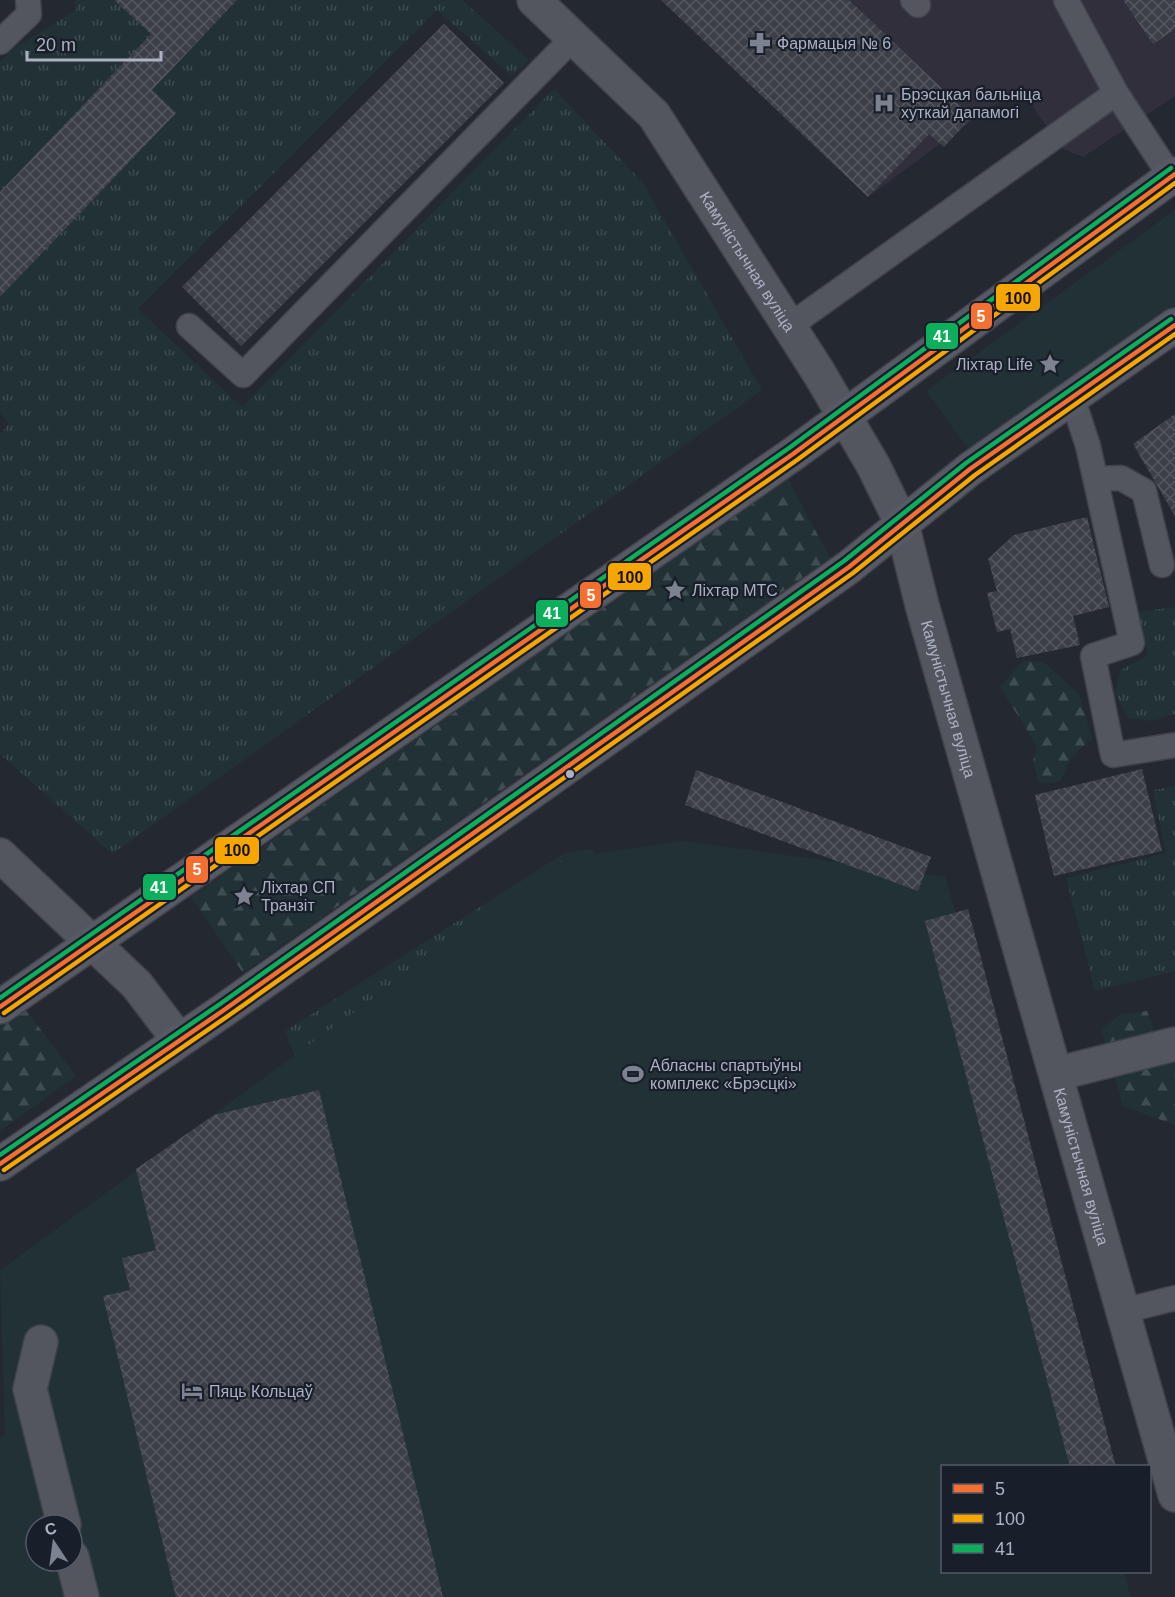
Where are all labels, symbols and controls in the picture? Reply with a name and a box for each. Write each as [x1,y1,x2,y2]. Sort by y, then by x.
scale bar [27,24,160,62]
pharmacy icon: Фармацыя № 6 [748,31,772,55]
text: 20 m [36,35,76,55]
place label: Фармацыя № 6 [777,35,891,52]
place label: Брэсцкая бальніца хуткай дапамогі [901,86,1041,121]
hospital icon: Брэсцкая бальніца хуткай дапамогі [872,91,896,115]
street label: Камуністычная вуліца [697,188,799,335]
line badge: 100 [995,283,1041,312]
text: 100 [1005,290,1031,307]
line badge: 5 [970,302,993,330]
text: 5 [977,308,986,325]
line badge: 41 [925,322,959,350]
text: 41 [933,328,951,345]
place icon: Ліхтар Life [1038,352,1062,376]
place label: Ліхтар Life [956,356,1033,373]
line badge: 100 [607,562,652,591]
text: 100 [617,569,643,586]
place icon: Ліхтар МТС [663,578,687,602]
line badge: 5 [579,581,602,609]
place label: Ліхтар МТС [692,582,778,599]
text: 5 [587,587,596,604]
line badge: 41 [535,599,569,628]
text: 41 [543,605,561,622]
street label: Камуністычная вуліца [918,618,979,780]
unlabelled marker [564,768,576,780]
line badge: 100 [214,836,260,865]
text: 100 [224,842,250,859]
line badge: 5 [185,855,209,884]
text: 5 [193,861,202,878]
line badge: 41 [142,873,177,901]
text: 41 [150,879,168,896]
place label: Ліхтар СП Транзіт [261,879,335,914]
place icon: Ліхтар СП Транзіт [232,884,256,908]
place label: Абласны спартыўны комплекс «Брэсцкі» [650,1057,801,1092]
sports icon: Абласны спартыўны комплекс «Брэсцкі» [621,1062,645,1086]
street label: Камуністычная вуліца [1051,1086,1112,1247]
hotel icon: Пяць Кольцаў [180,1379,204,1403]
place label: Пяць Кольцаў [209,1383,313,1400]
legend [941,1465,1151,1573]
text: 5 [995,1479,1005,1499]
text: 100 [995,1509,1025,1529]
north arrow [24,1513,84,1573]
text: С [43,1519,59,1538]
text: 41 [995,1539,1015,1559]

